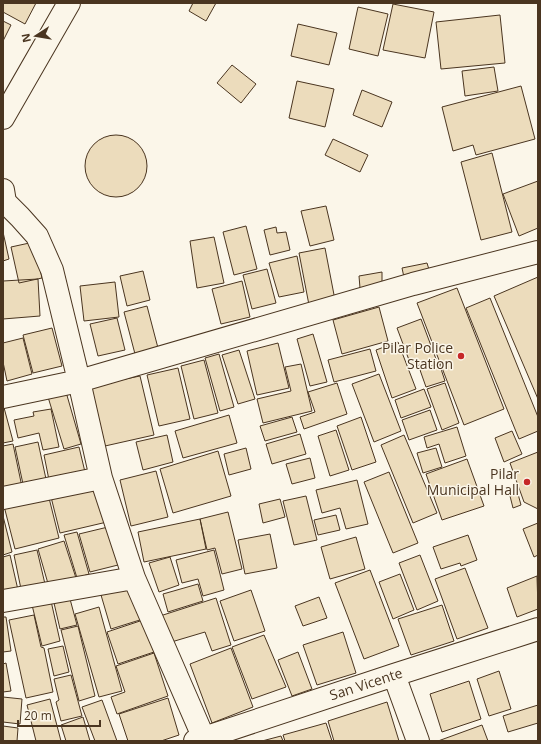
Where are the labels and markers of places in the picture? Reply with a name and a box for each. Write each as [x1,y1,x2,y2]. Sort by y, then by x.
place label: Pilar Police Station [382,338,453,373]
marker: Pilar Police Station [456,351,466,361]
place label: Pilar Municipal Hall [427,464,519,499]
marker: Pilar Municipal Hall [522,477,532,487]

